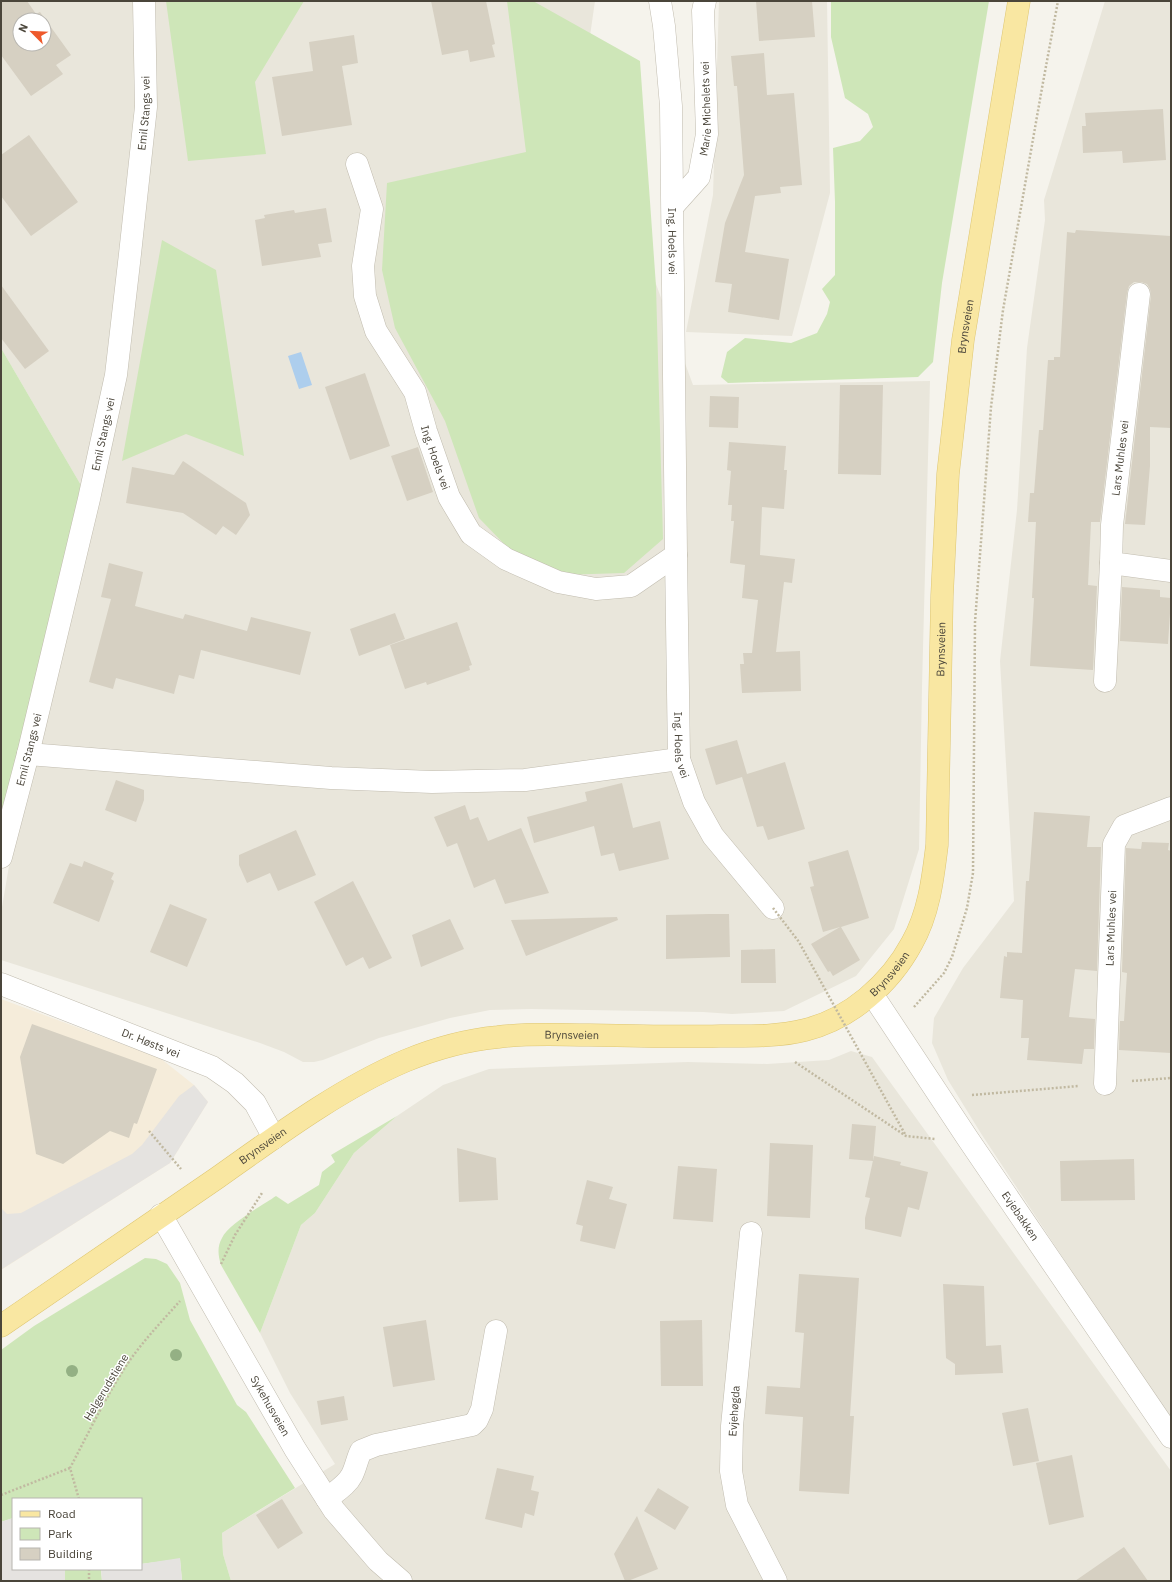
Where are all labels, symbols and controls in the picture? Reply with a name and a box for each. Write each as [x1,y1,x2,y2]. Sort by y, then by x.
north arrow [12,12,52,52]
text: N [15,21,31,34]
street label: Marie Michelets vei [696,61,714,157]
street label: Emil Stangs vei [134,76,153,151]
street label: Ing. Hoels vei [665,208,680,275]
street label: Brynsveien [955,298,977,354]
street label: Emil Stangs vei [88,396,118,472]
street label: Lars Muhles vei [1108,419,1132,497]
street label: Ing. Hoels vei [418,424,453,492]
street label: Brynsveien [933,622,948,677]
street label: Emil Stangs vei [13,712,45,788]
street label: Ing. Hoels vei [671,712,692,780]
street label: Lars Muhles vei [1102,890,1119,966]
street label: Brynsveien [867,949,912,999]
street label: Dr. Høsts vei [120,1025,182,1061]
street label: Brynsveien [544,1027,599,1042]
street label: Brynsveien [236,1124,289,1167]
street label: Evjebakken [999,1189,1042,1243]
street label: Helgerudstiene [81,1351,131,1423]
street label: Sykehusveien [247,1373,293,1439]
street label: Evjehøgda [725,1385,743,1437]
legend [12,1498,142,1570]
text: Road [48,1506,76,1521]
text: Park [48,1526,73,1541]
text: Building [48,1546,93,1561]

